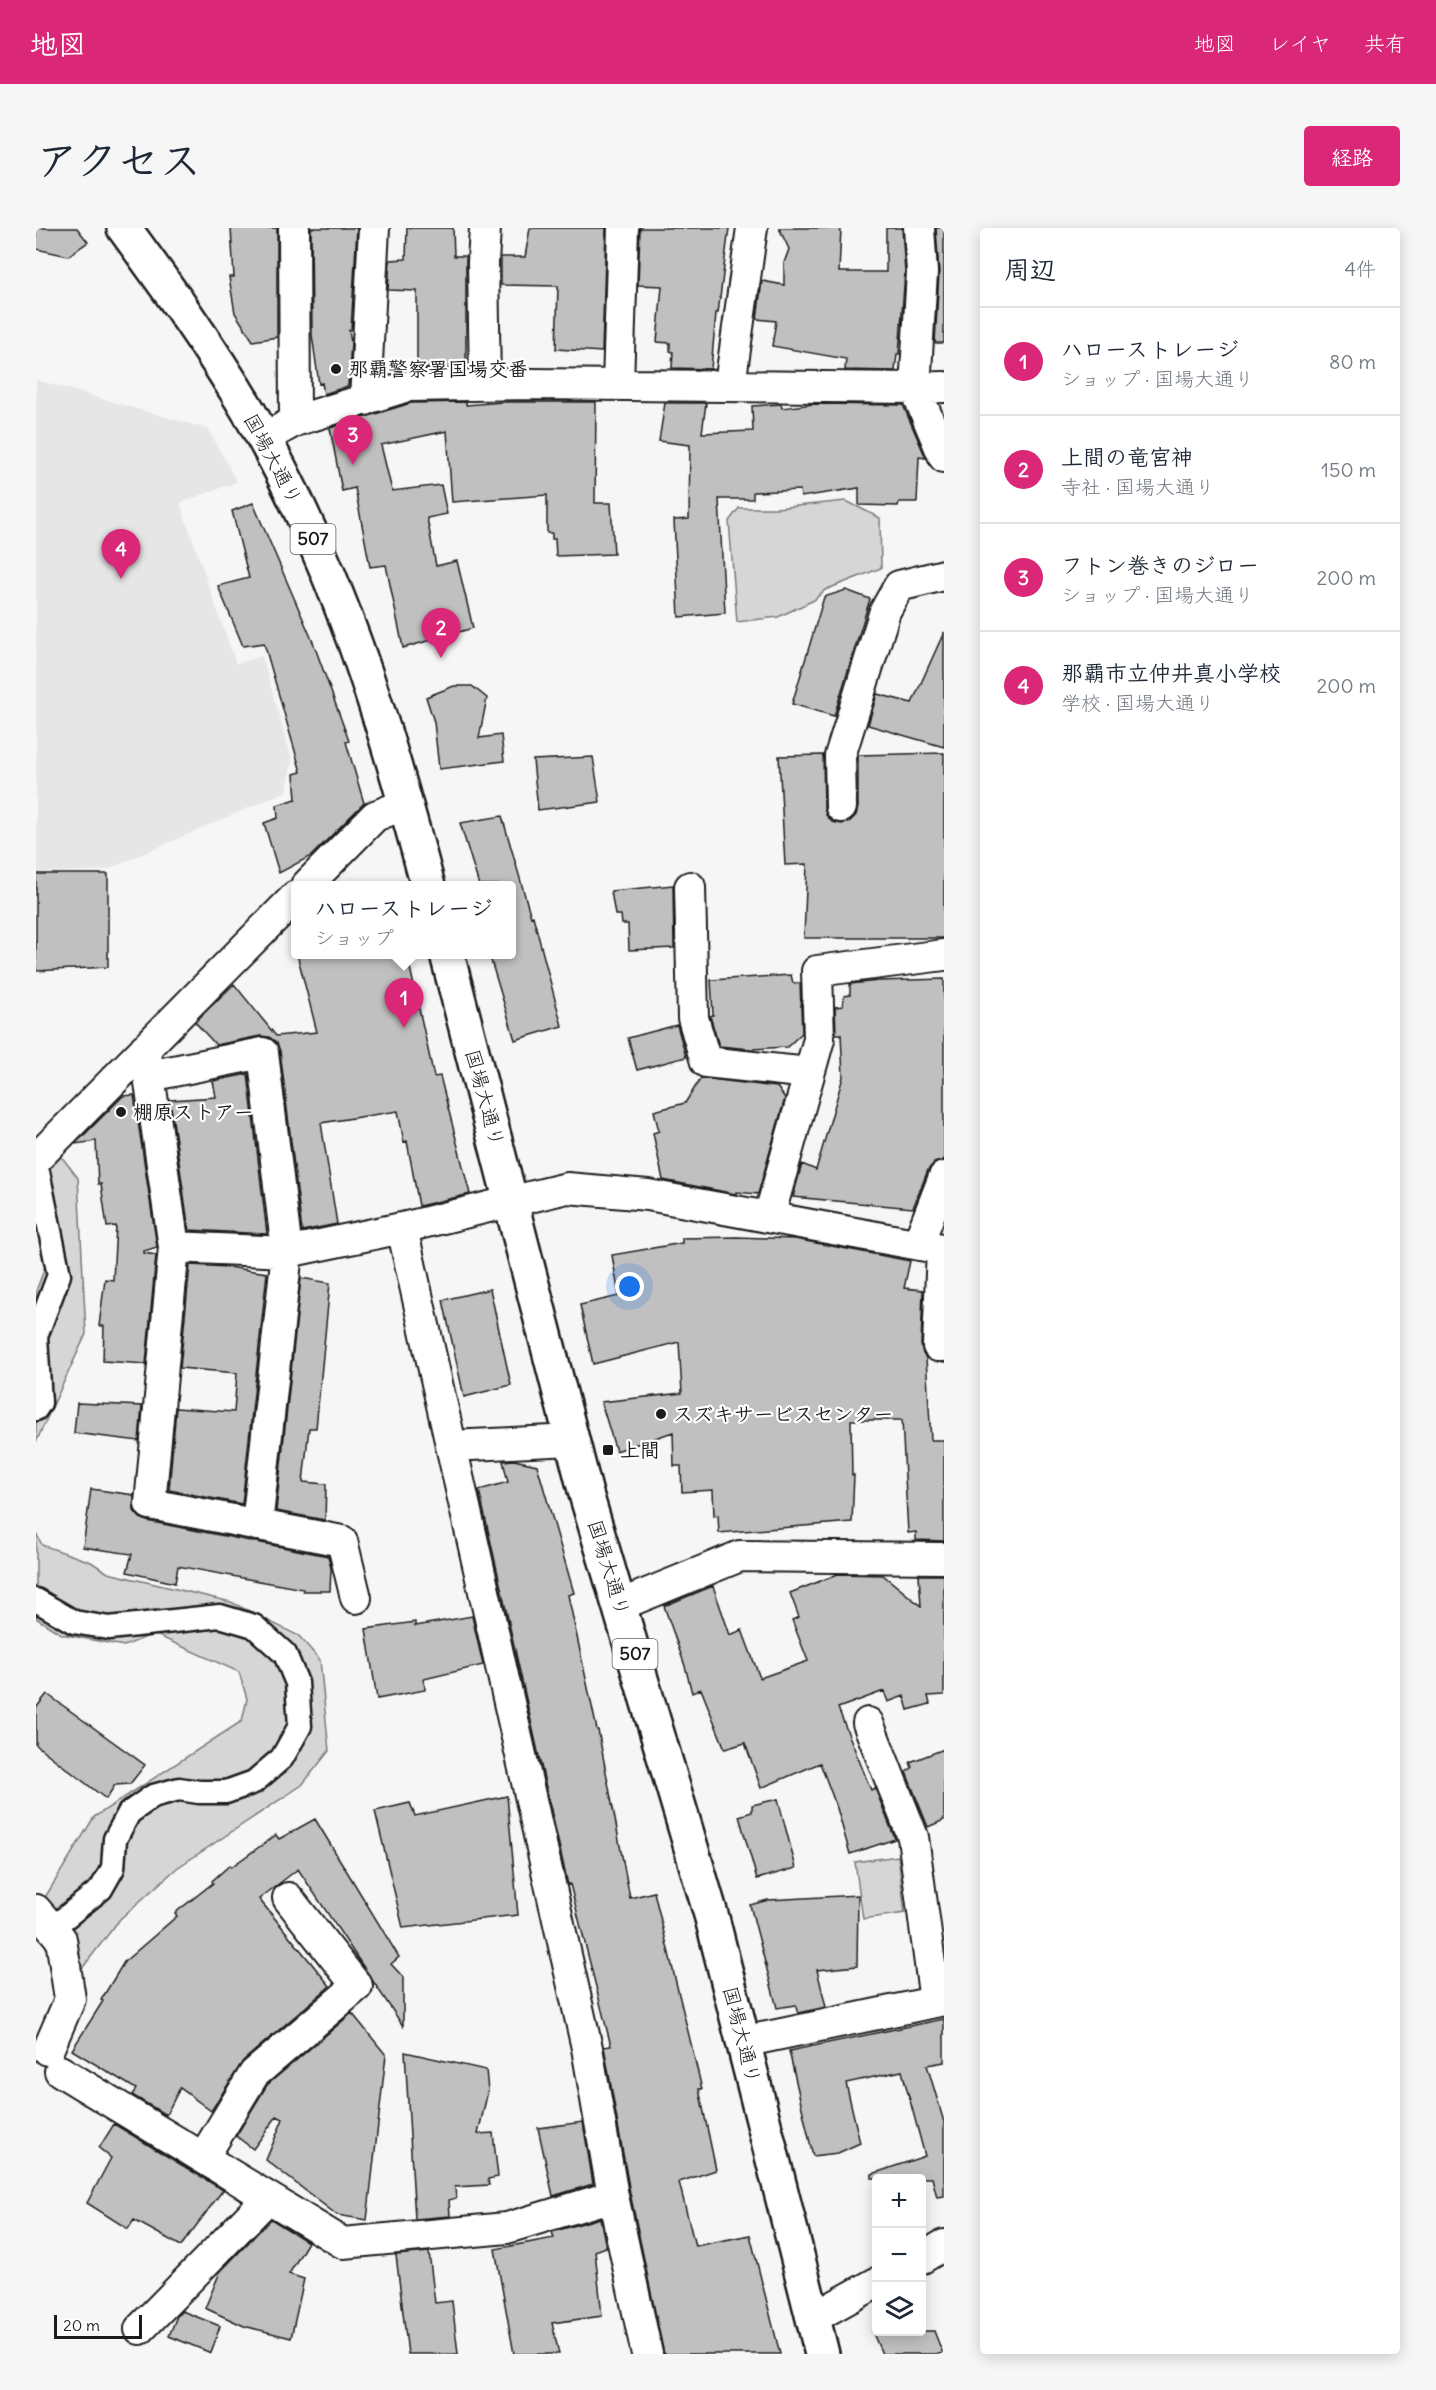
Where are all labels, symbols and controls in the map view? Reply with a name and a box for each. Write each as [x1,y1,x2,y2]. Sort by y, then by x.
text: 地図 [30,26,86,62]
text: 地図 [1194,30,1236,57]
text: レイヤ [1269,30,1331,57]
text: 共有 [1364,30,1406,57]
button: 経路 [1304,126,1400,186]
text: アクセス [36,134,201,186]
text: 周辺 [1004,253,1056,286]
text: 4件 [1344,256,1376,281]
text: ハローストレージ [1061,335,1239,363]
text: 1 [1020,349,1027,374]
text: 80 m [1329,349,1376,374]
place label: 那覇警察署国場交番 [348,356,528,381]
marker: 那覇警察署国場交番 [329,362,343,376]
text: ショップ · 国場大通り [1061,366,1254,391]
street label: 国場大通り [239,409,308,509]
pin: 3 [334,416,372,465]
text: 上間の竜宮神 [1061,443,1193,471]
text: 2 [1018,457,1029,482]
text: 150 m [1321,457,1376,482]
text: 寺社 · 国場大通り [1061,474,1215,499]
road number: 507 [290,524,336,554]
pin: 4 [102,530,140,579]
text: フトン巻きのジロー [1061,551,1259,579]
text: 3 [1018,565,1029,590]
text: 200 m [1316,565,1376,590]
text: ショップ · 国場大通り [1061,582,1254,607]
pin: 2 [422,608,460,658]
text: 那覇市立仲井真小学校 [1061,659,1281,687]
text: 4 [1018,673,1029,698]
text: 200 m [1316,673,1376,698]
text: 学校 · 国場大通り [1061,690,1215,715]
popup [291,881,516,959]
text: ハローストレージ [315,894,492,922]
text: ショップ [315,925,394,950]
pin: 1 [384,978,424,1028]
street label: 国場大通り [460,1046,510,1149]
place label: 棚原ストアー [133,1099,254,1124]
marker: 棚原ストアー [114,1105,128,1119]
your location [615,1272,644,1301]
place label: スズキサービスセンター [673,1401,893,1426]
marker: スズキサービスセンター [654,1407,668,1421]
place label: 上間 [620,1437,660,1462]
marker: 上間 [601,1443,615,1457]
street label: 国場大通り [583,1516,636,1619]
road number: 507 [612,1639,658,1669]
street label: 国場大通り [718,1983,767,2086]
map controls [872,2174,926,2336]
button: + [872,2174,926,2228]
button: − [872,2228,926,2282]
button: layers [872,2282,926,2336]
scale bar [54,2312,142,2340]
text: 20 m [63,2315,100,2335]

